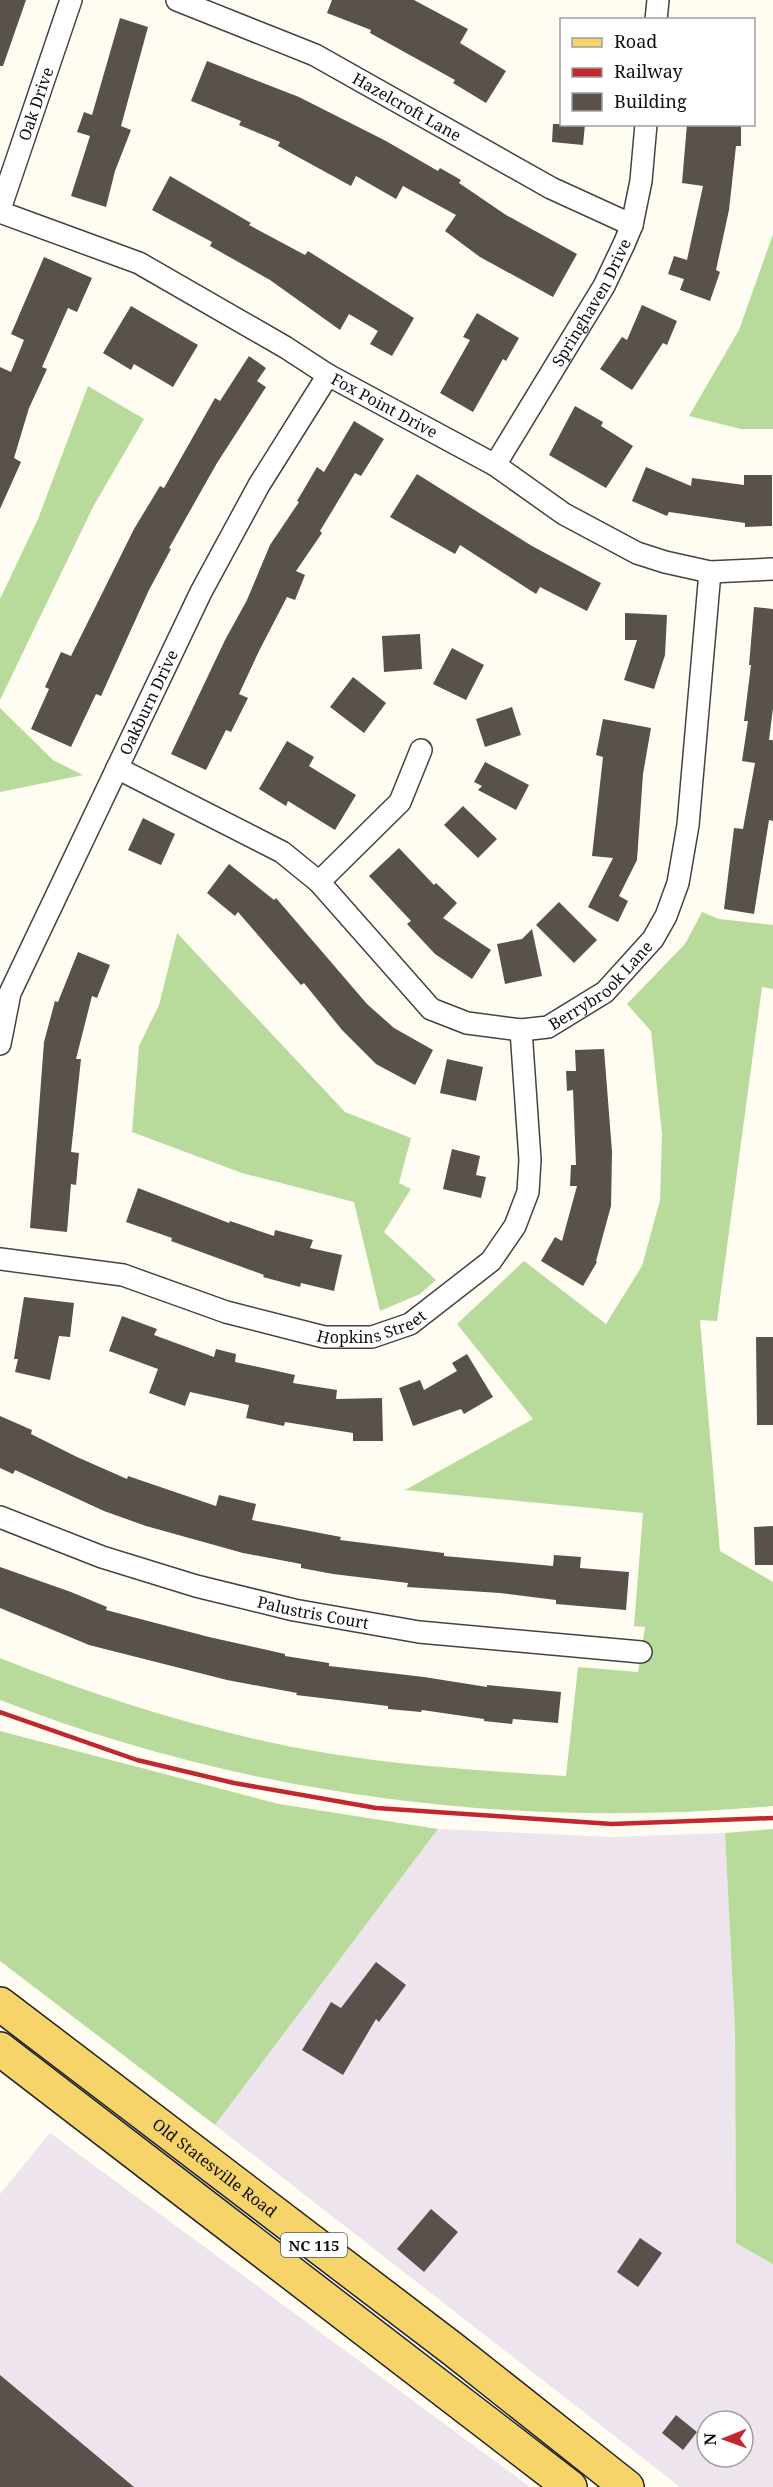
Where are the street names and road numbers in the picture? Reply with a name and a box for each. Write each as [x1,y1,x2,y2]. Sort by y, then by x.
street label: Oak Drive [13,64,58,144]
street label: Hazelcroft Lane [348,67,465,146]
street label: Springhaven Drive [547,235,636,371]
street label: Fox Point Drive [327,368,442,443]
street label: Oakburn Drive [114,646,183,759]
street label: Berrybrook Lane [544,936,657,1035]
street label: Hopkins Street [315,1304,431,1349]
street label: Palustris Court [255,1590,371,1634]
street label: Old Statesville Road [148,2113,282,2222]
road number: NC 115 [281,2233,347,2257]

